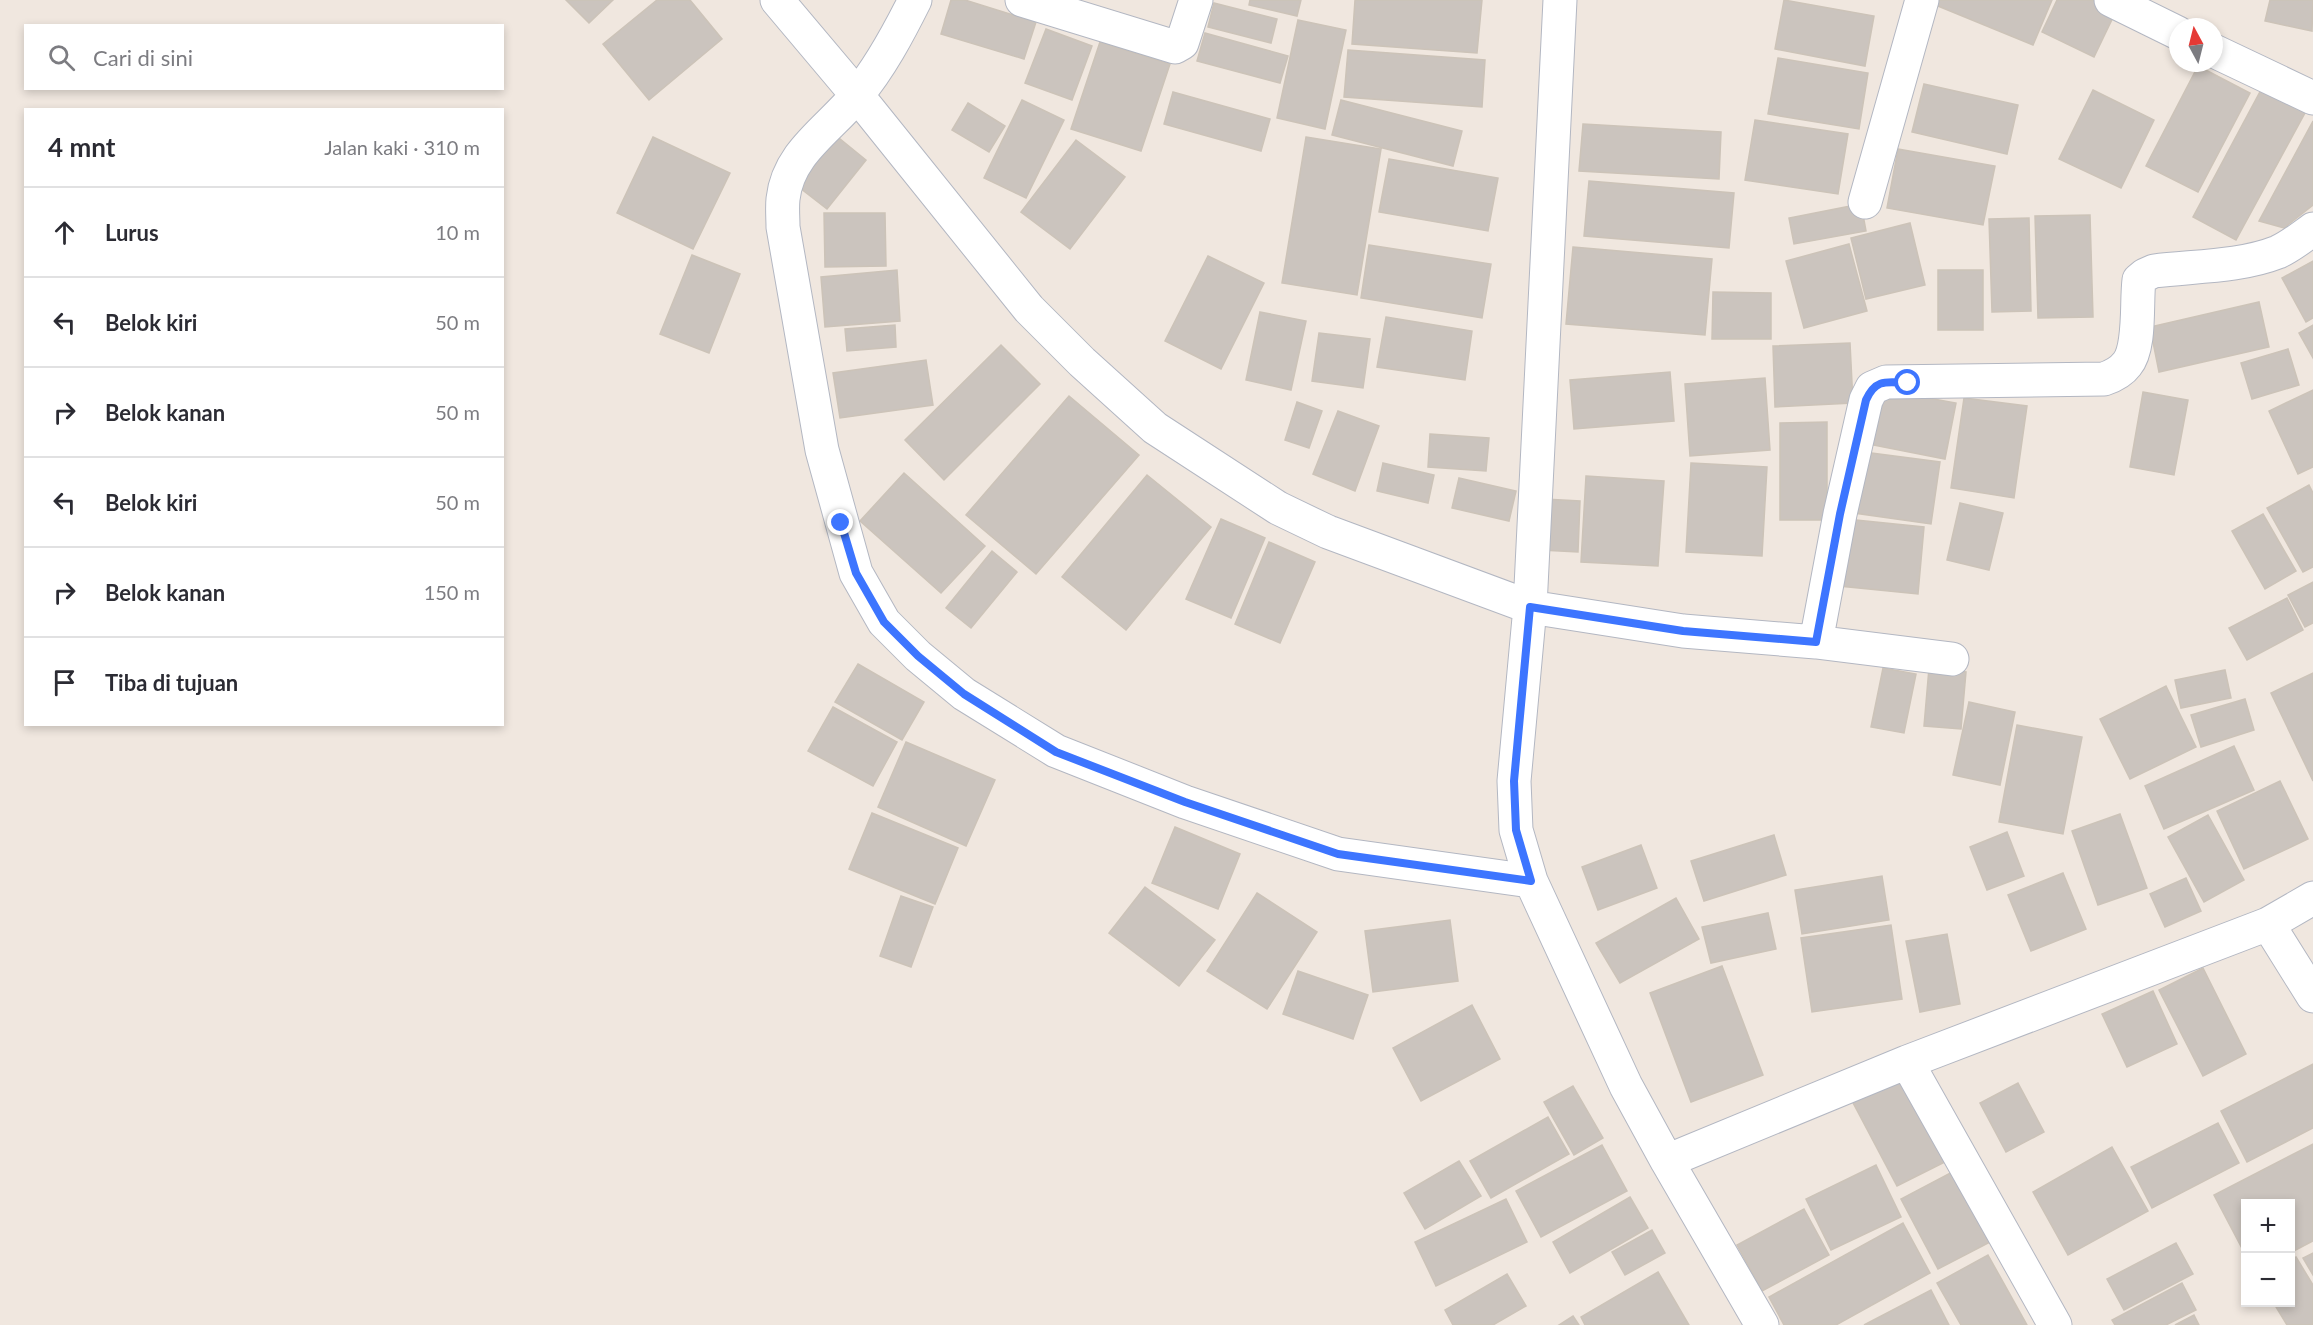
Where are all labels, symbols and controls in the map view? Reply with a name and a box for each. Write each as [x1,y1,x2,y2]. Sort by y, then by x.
north arrow [2169,18,2223,72]
search box [24,24,504,90]
icon: search [45,41,78,74]
text: Cari di sini [93,44,193,71]
text: 4 mnt [48,131,115,163]
text: Jalan kaki · 310 m [324,135,480,159]
icon: ahead [48,216,81,249]
text: Lurus [105,219,159,246]
text: 10 m [435,220,480,244]
icon: left [48,306,81,339]
text: Belok kiri [105,309,197,336]
text: 50 m [435,310,480,334]
route start [1894,369,1920,395]
icon: right [48,396,81,429]
text: Belok kanan [105,399,225,426]
text: 50 m [435,400,480,424]
icon: left [48,486,81,519]
text: Belok kiri [105,489,197,516]
text: 50 m [435,490,480,514]
route end [827,509,853,535]
icon: right [48,576,81,609]
text: Belok kanan [105,579,225,606]
text: 150 m [424,580,480,604]
icon: arrive [48,666,81,699]
text: Tiba di tujuan [105,669,238,696]
map controls [2241,1199,2295,1307]
button: + [2241,1199,2295,1253]
button: − [2241,1253,2295,1307]

